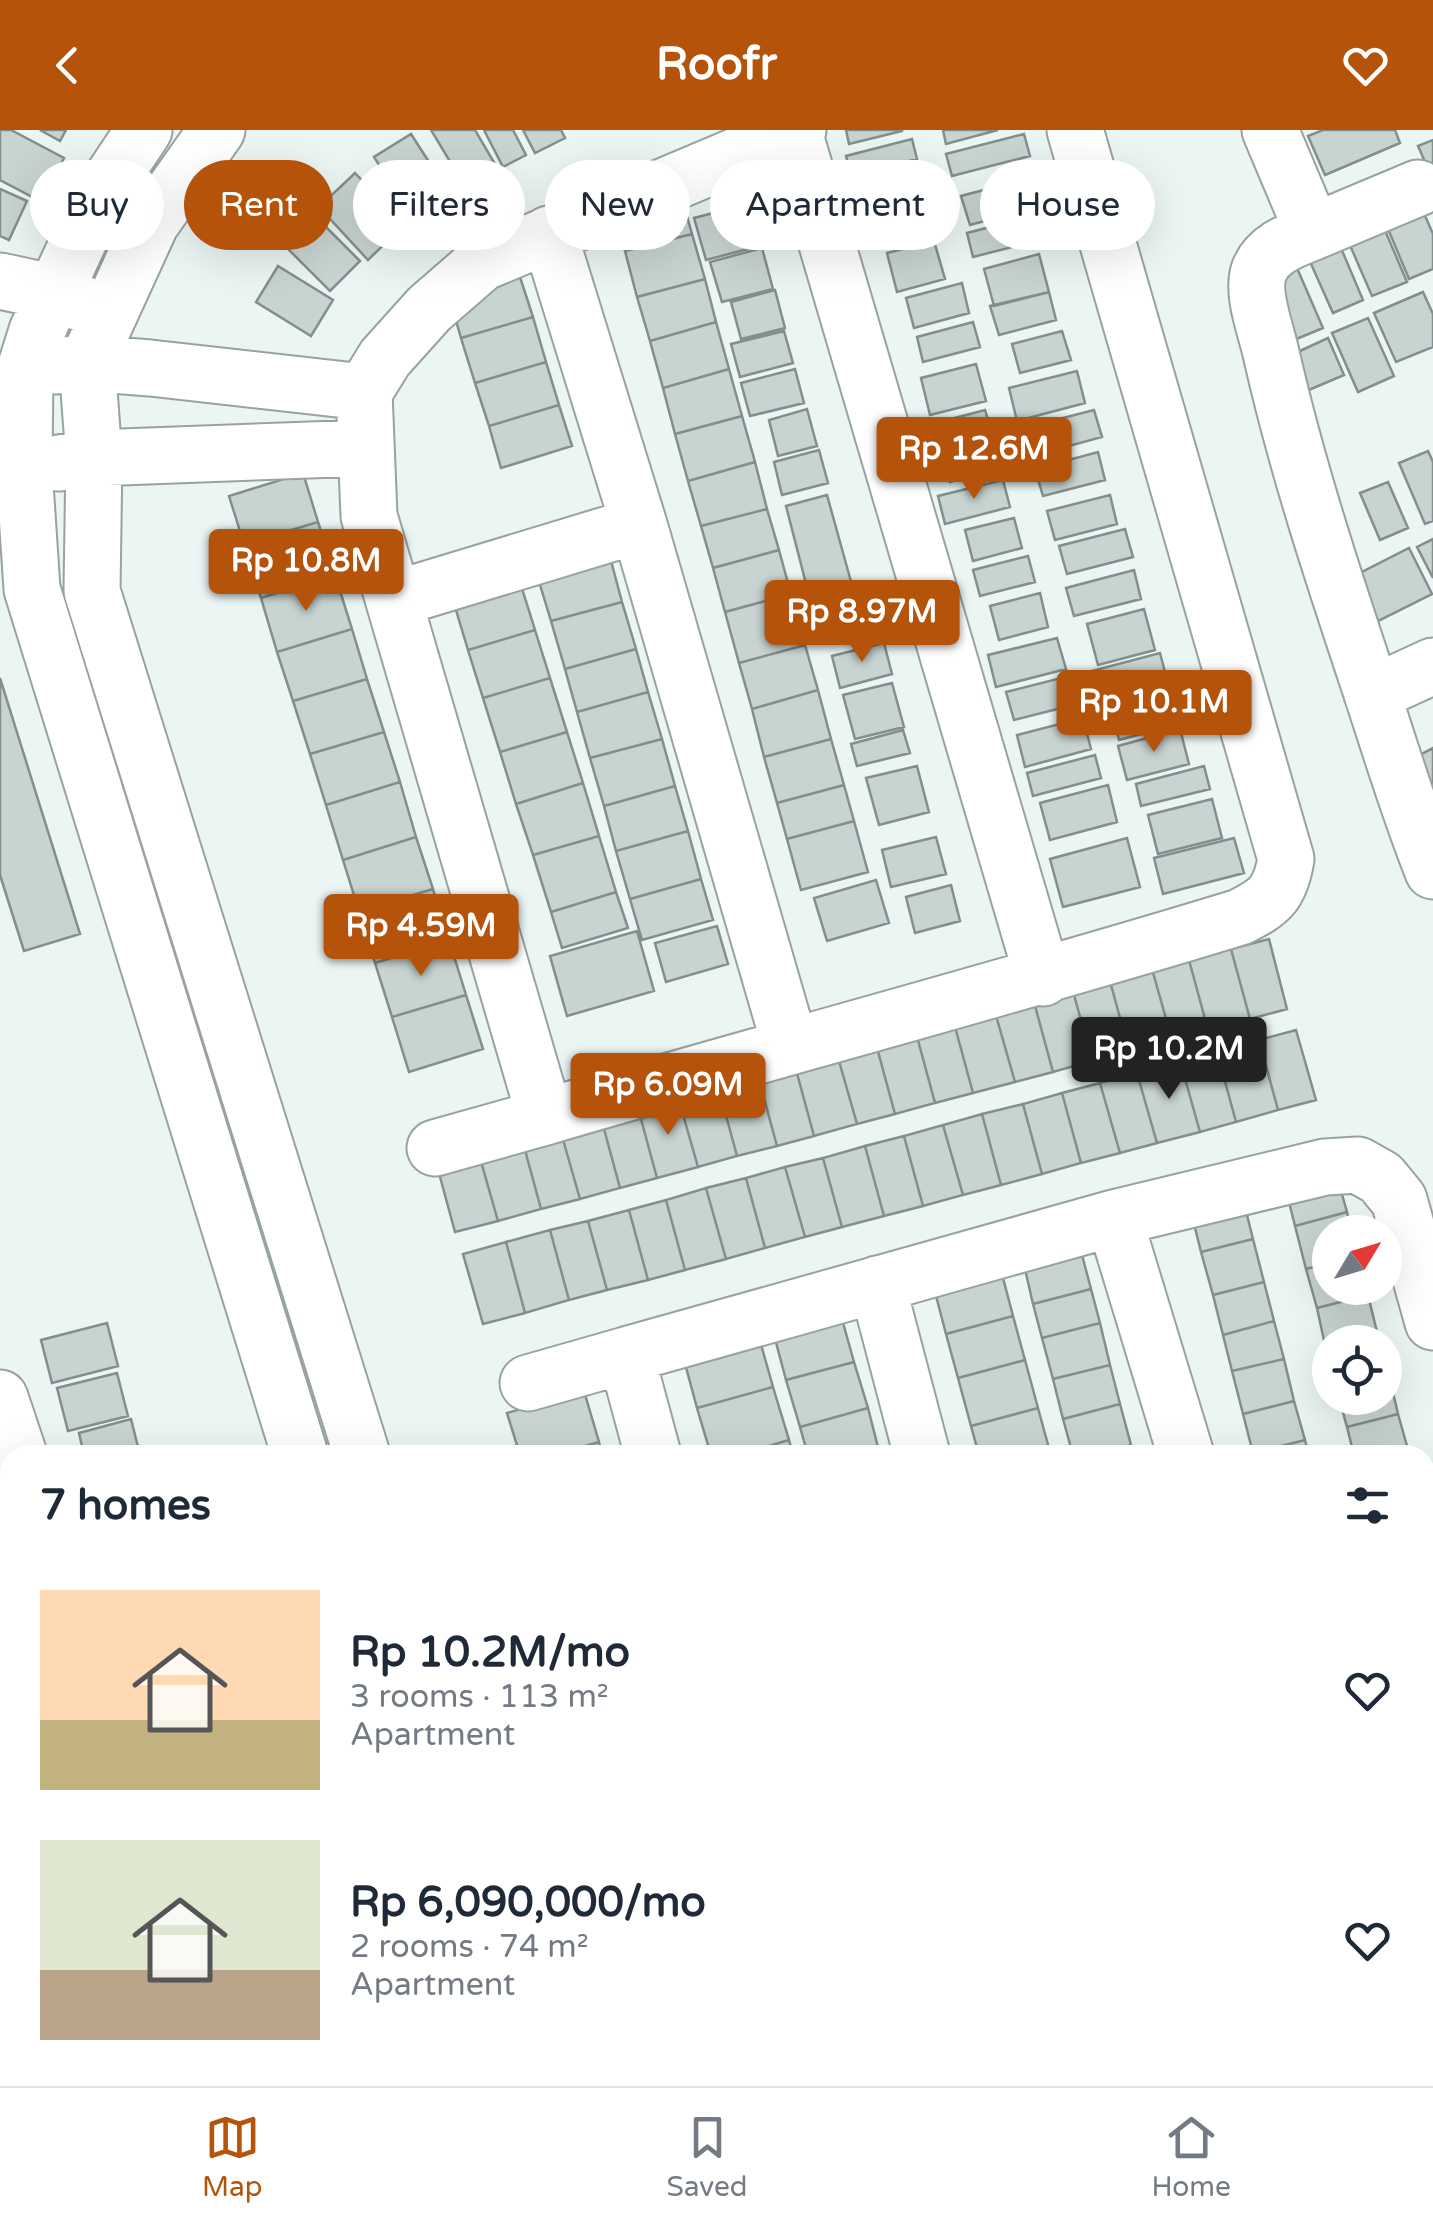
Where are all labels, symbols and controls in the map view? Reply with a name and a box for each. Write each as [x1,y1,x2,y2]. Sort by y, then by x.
icon: back [40,38,95,93]
text: Roofr [656,38,777,92]
icon: heart [1338,38,1393,93]
chip: Buy [30,160,164,250]
chip: Rent [184,160,333,250]
chip: Filters [353,160,525,250]
chip: New [545,160,690,250]
chip: Apartment [710,160,960,250]
chip: House [980,160,1155,250]
pin: Rp 12.6M [871,417,1077,502]
text: Rp 12.6M [899,430,1049,468]
pin: Rp 10.8M [203,529,409,614]
text: Rp 10.8M [231,542,381,580]
pin: Rp 8.97M [759,580,965,665]
text: Rp 8.97M [787,593,937,631]
pin: Rp 10.1M [1051,670,1257,755]
text: Rp 10.1M [1079,683,1229,721]
pin: Rp 4.59M [318,894,524,979]
text: Rp 4.59M [346,907,496,945]
pin: Rp 10.2M [1066,1017,1272,1102]
text: Rp 10.2M [1094,1030,1244,1068]
pin: Rp 6.09M [565,1053,771,1138]
text: Rp 6.09M [593,1066,743,1104]
north arrow [1312,1215,1402,1305]
map controls [1312,1215,1402,1415]
button: locate [1312,1325,1402,1415]
icon: filters [1340,1478,1395,1533]
text: 7 homes [40,1480,211,1531]
text: Rp 10.2M/mo [350,1627,630,1678]
icon: home [120,1630,240,1750]
icon: heart [1340,1663,1395,1718]
text: 3 rooms · 113 m² [350,1678,609,1716]
text: Apartment [350,1716,515,1754]
text: Rp 6,090,000/mo [350,1877,706,1928]
icon: home [120,1880,240,2000]
icon: heart [1340,1913,1395,1968]
text: 2 rooms · 74 m² [350,1928,589,1966]
text: Apartment [350,1966,515,2004]
tab: Map [202,2110,263,2204]
tab: Saved [667,2110,748,2204]
tab: Home [1152,2110,1231,2204]

